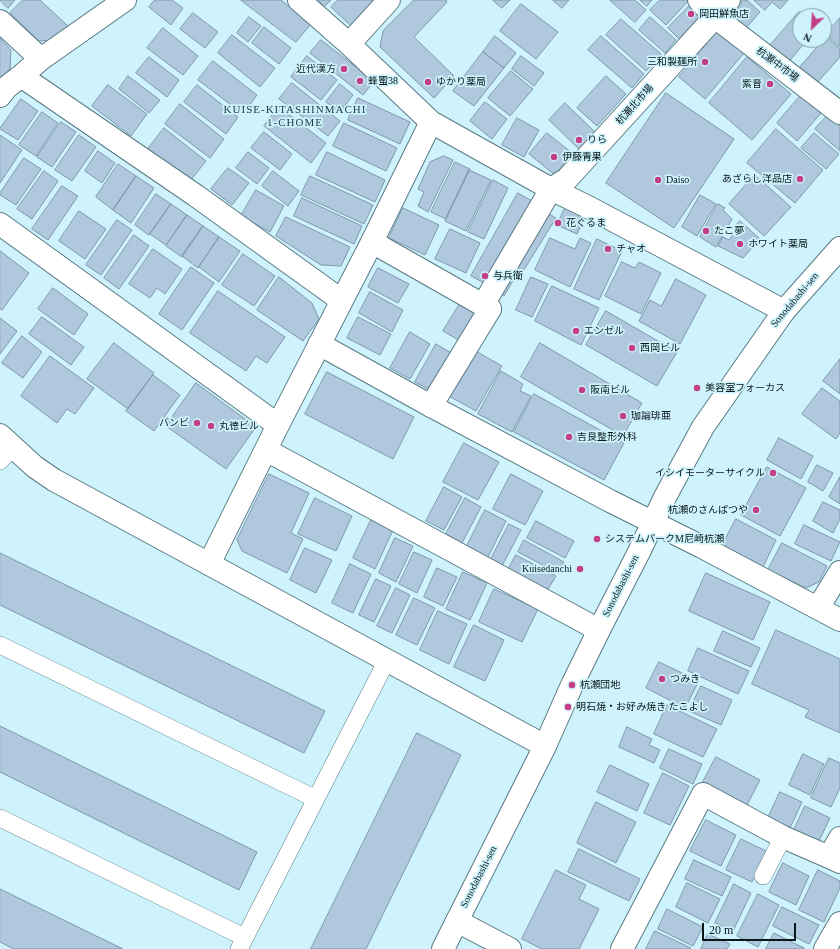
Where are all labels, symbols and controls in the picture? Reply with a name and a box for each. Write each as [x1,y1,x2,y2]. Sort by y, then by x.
place label: 岡田鮮魚店 [699,8,749,20]
north arrow [792,8,832,48]
marker: 岡田鮮魚店 [686,9,696,19]
text: N [801,31,813,45]
street label: 杭瀬中市場 [753,45,801,85]
place label: 三和製麺所 [647,56,697,68]
marker: 三和製麺所 [700,57,710,67]
place label: 近代漢方 [296,63,336,75]
marker: 近代漢方 [339,64,349,74]
place label: 蜂蜜38 [368,75,398,87]
marker: 蜂蜜38 [355,76,365,86]
place label: ゆかり薬局 [436,76,486,88]
marker: ゆかり薬局 [423,77,433,87]
place label: 紫音 [742,78,762,90]
marker: 紫音 [765,79,775,89]
street label: 杭瀬北市場 [614,82,656,128]
district label: KUISE-KITASHINMACHI 1-CHOME [224,103,366,129]
place label: りら [587,134,607,146]
marker: りら [574,135,584,145]
place label: 伊藤青果 [562,151,602,163]
marker: 伊藤青果 [549,152,559,162]
place label: あざらし洋品店 [722,173,792,185]
place label: Daiso [666,174,689,186]
marker: あざらし洋品店 [795,174,805,184]
marker: Daiso [653,175,663,185]
place label: 花ぐるま [566,217,606,229]
marker: 花ぐるま [553,218,563,228]
place label: たこ夢 [714,225,744,237]
marker: たこ夢 [701,226,711,236]
place label: ホワイト薬局 [748,238,808,250]
marker: ホワイト薬局 [735,239,745,249]
place label: チャオ [616,243,646,255]
marker: チャオ [603,244,613,254]
place label: 与兵衛 [493,270,523,282]
street label: Sonodabashi-sen [769,270,821,330]
marker: 与兵衛 [480,271,490,281]
place label: エンゼル [584,325,624,337]
marker: エンゼル [571,326,581,336]
place label: 西岡ビル [640,342,680,354]
marker: 西岡ビル [627,343,637,353]
place label: 美容室フォーカス [705,382,785,394]
marker: 美容室フォーカス [692,383,702,393]
place label: 阪南ビル [590,384,630,396]
marker: 阪南ビル [577,385,587,395]
place label: 珈論琲亜 [631,410,671,422]
marker: 珈論琲亜 [618,411,628,421]
place label: バンビ [159,417,189,429]
marker: バンビ [192,418,202,428]
place label: 丸徳ビル [219,420,259,432]
marker: 丸徳ビル [206,421,216,431]
place label: 吉良整形外科 [577,431,637,443]
marker: 吉良整形外科 [564,432,574,442]
place label: イシイモーターサイクル [655,467,765,479]
marker: イシイモーターサイクル [768,468,778,478]
place label: 杭瀬のさんぱつや [668,504,748,516]
marker: 杭瀬のさんぱつや [751,505,761,515]
place label: システムパークM尼崎杭瀬 [605,533,724,545]
marker: システムパークM尼崎杭瀬 [592,534,602,544]
street label: Sonodabashi-sen [600,553,642,619]
place label: Kuisedanchi [522,563,572,575]
marker: Kuisedanchi [575,564,585,574]
place label: つみき [670,673,700,685]
marker: つみき [657,674,667,684]
place label: 杭瀬団地 [580,679,620,691]
marker: 杭瀬団地 [567,680,577,690]
place label: 明石焼・お好み焼き たこよし [576,701,708,713]
marker: 明石焼・お好み焼き たこよし [563,702,573,712]
street label: Sonodabashi-sen [458,844,500,910]
scale bar [704,915,798,941]
text: 20 m [709,923,733,937]

